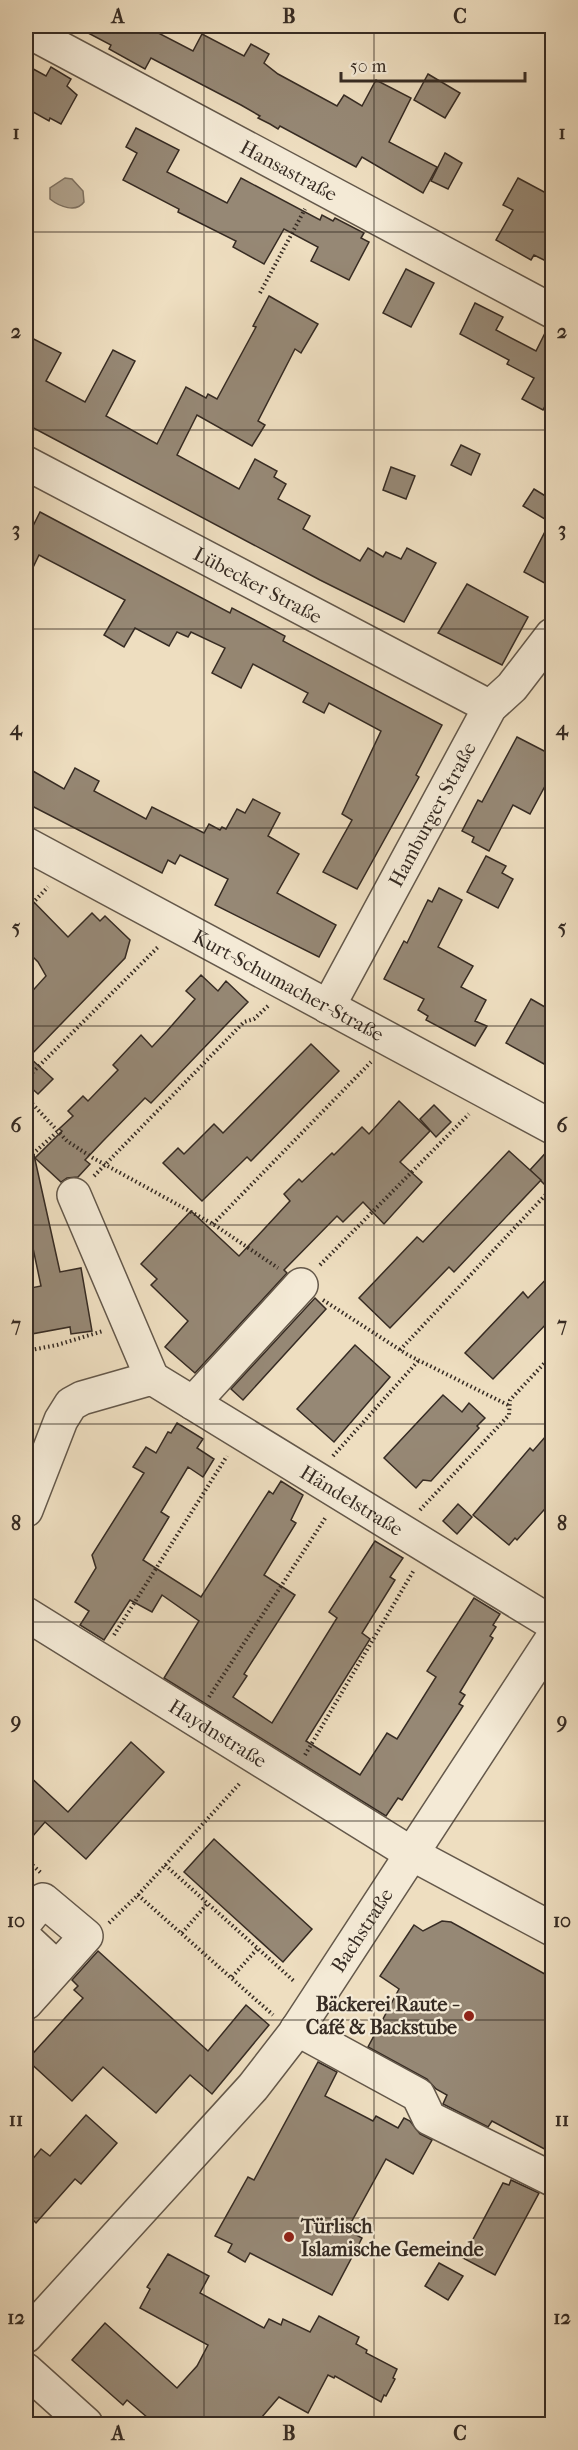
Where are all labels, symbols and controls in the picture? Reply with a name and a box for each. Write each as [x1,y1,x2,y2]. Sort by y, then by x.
text: A [110,5,126,28]
text: B [282,5,296,28]
text: C [453,5,467,28]
scale bar [341,45,526,83]
text: 50 m [350,56,387,77]
text: 1 [12,121,20,144]
text: 1 [558,121,566,144]
street label: Hansastraße [236,135,341,206]
text: 2 [11,320,21,343]
text: 2 [557,320,567,343]
text: 3 [12,518,20,541]
text: 3 [558,518,566,541]
street label: Lübecker Straße [190,542,326,628]
text: 4 [9,717,23,741]
text: 4 [555,717,569,741]
street label: Hamburger Straße [384,738,481,891]
text: 5 [12,916,21,939]
text: 5 [558,916,567,939]
street label: Kurt-Schumacher-Straße [189,925,388,1046]
text: 6 [11,1114,23,1137]
text: 6 [557,1114,569,1137]
text: 7 [10,1313,21,1336]
text: 7 [556,1313,567,1336]
street label: Händelstraße [296,1460,407,1541]
text: 8 [11,1512,21,1535]
text: 8 [557,1512,567,1535]
street label: Haydnstraße [165,1694,271,1772]
text: 9 [10,1710,21,1733]
text: 9 [556,1710,567,1733]
street label: Bachstraße [326,1884,398,1976]
text: 10 [7,1909,25,1932]
text: 10 [553,1909,571,1932]
place label: Bäckerei Raute - Café & Backstube [306,1993,460,2039]
marker: Bäckerei Raute - Café & Backstube [462,2009,476,2023]
text: 11 [9,2108,23,2131]
text: 11 [555,2108,569,2131]
place label: Türlisch Islamische Gemeinde [300,2215,484,2261]
marker: Türlisch Islamische Gemeinde [282,2230,296,2244]
text: 12 [7,2306,25,2329]
text: 12 [553,2306,571,2329]
text: A [110,2422,126,2445]
text: B [282,2422,296,2445]
text: C [453,2422,467,2445]

